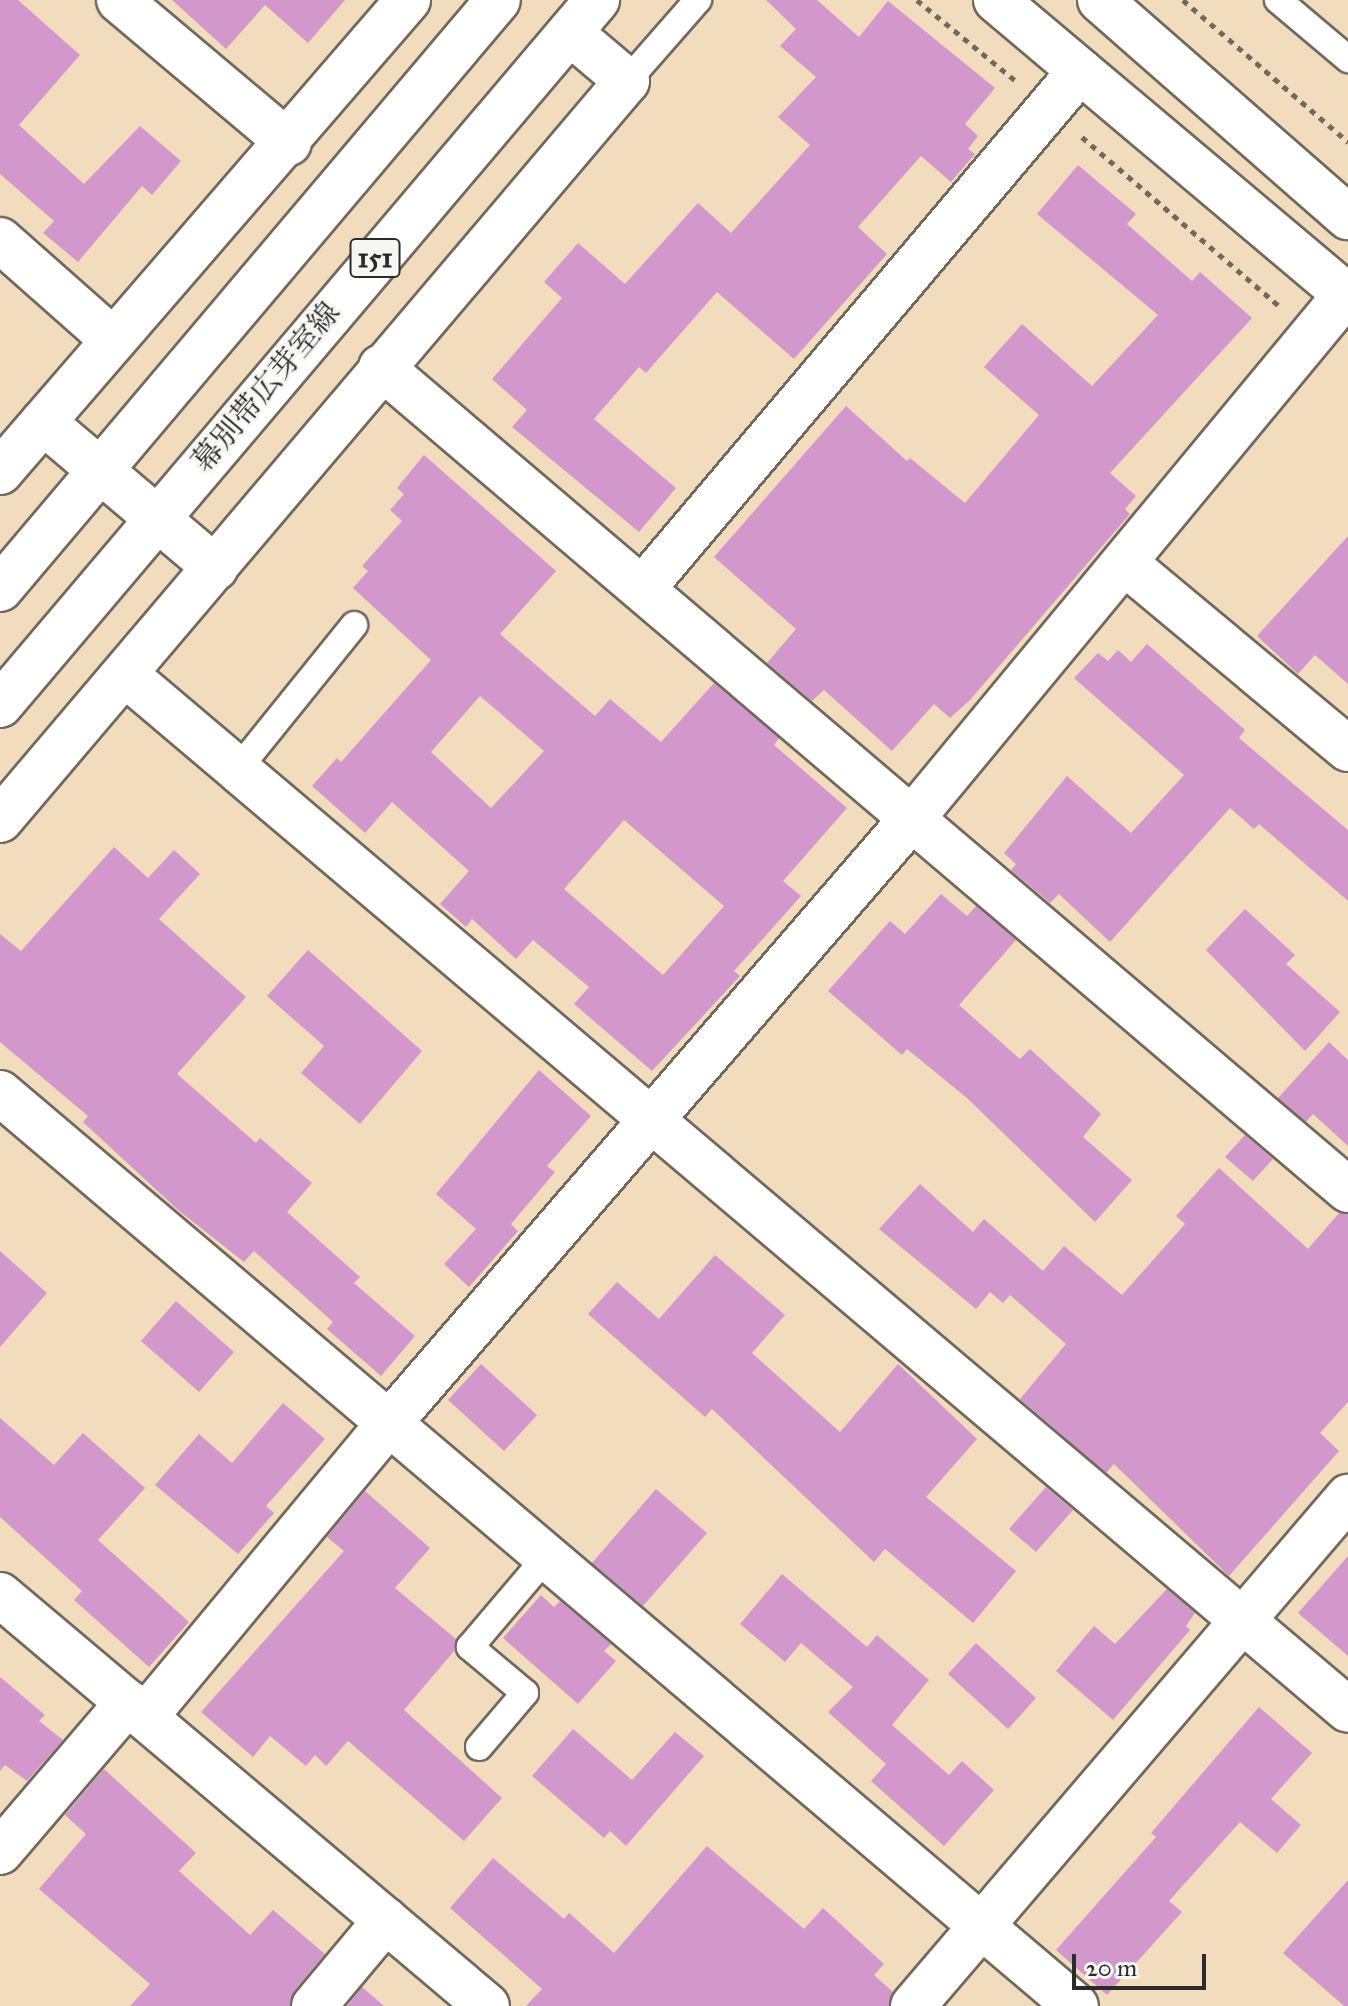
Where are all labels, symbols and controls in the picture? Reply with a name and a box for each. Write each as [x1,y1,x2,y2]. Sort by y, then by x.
road number: 151 [349,234,401,282]
street label: 幕別帯広芽室線 [185,295,347,479]
scale bar [1076,1938,1210,1988]
text: 20 m [1086,1953,1137,1983]

